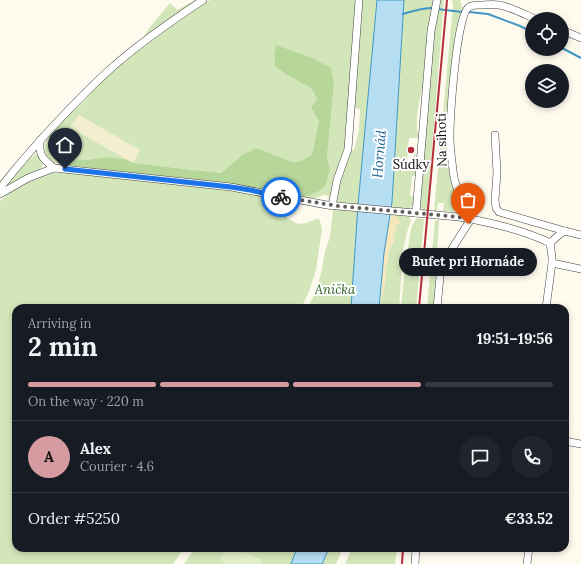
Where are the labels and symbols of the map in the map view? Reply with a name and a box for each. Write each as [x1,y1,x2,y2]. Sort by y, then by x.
street label: Na sihoti [433,113,450,167]
pin [48,128,82,169]
water label: Hornád [368,129,390,179]
marker: Súdky [406,145,416,155]
place label: Súdky [393,156,429,173]
courier [261,177,301,217]
pin [451,183,485,224]
callout: Bufet pri Hornáde [399,248,537,276]
park label: Anička [314,281,356,298]

